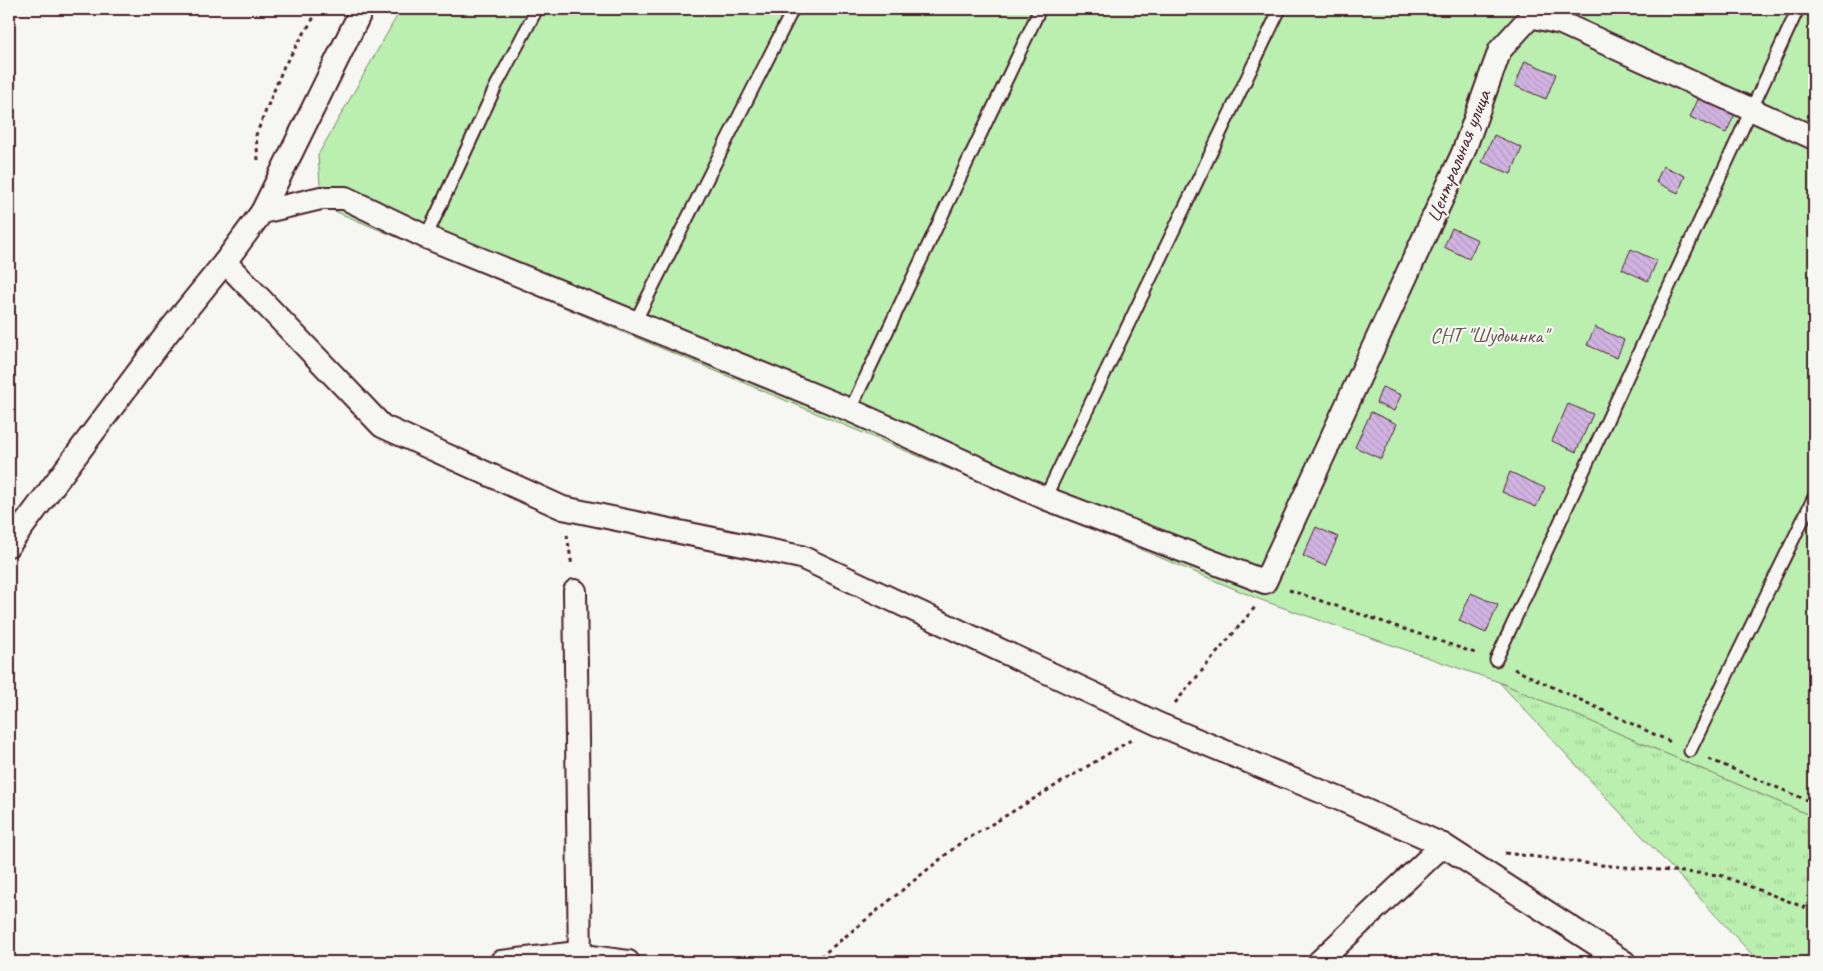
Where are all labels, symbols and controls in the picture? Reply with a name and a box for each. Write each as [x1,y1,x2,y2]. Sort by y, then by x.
street label: Центральная улица [1420,84,1497,226]
park label: СНТ "Шудьинка" [1430,322,1552,348]

